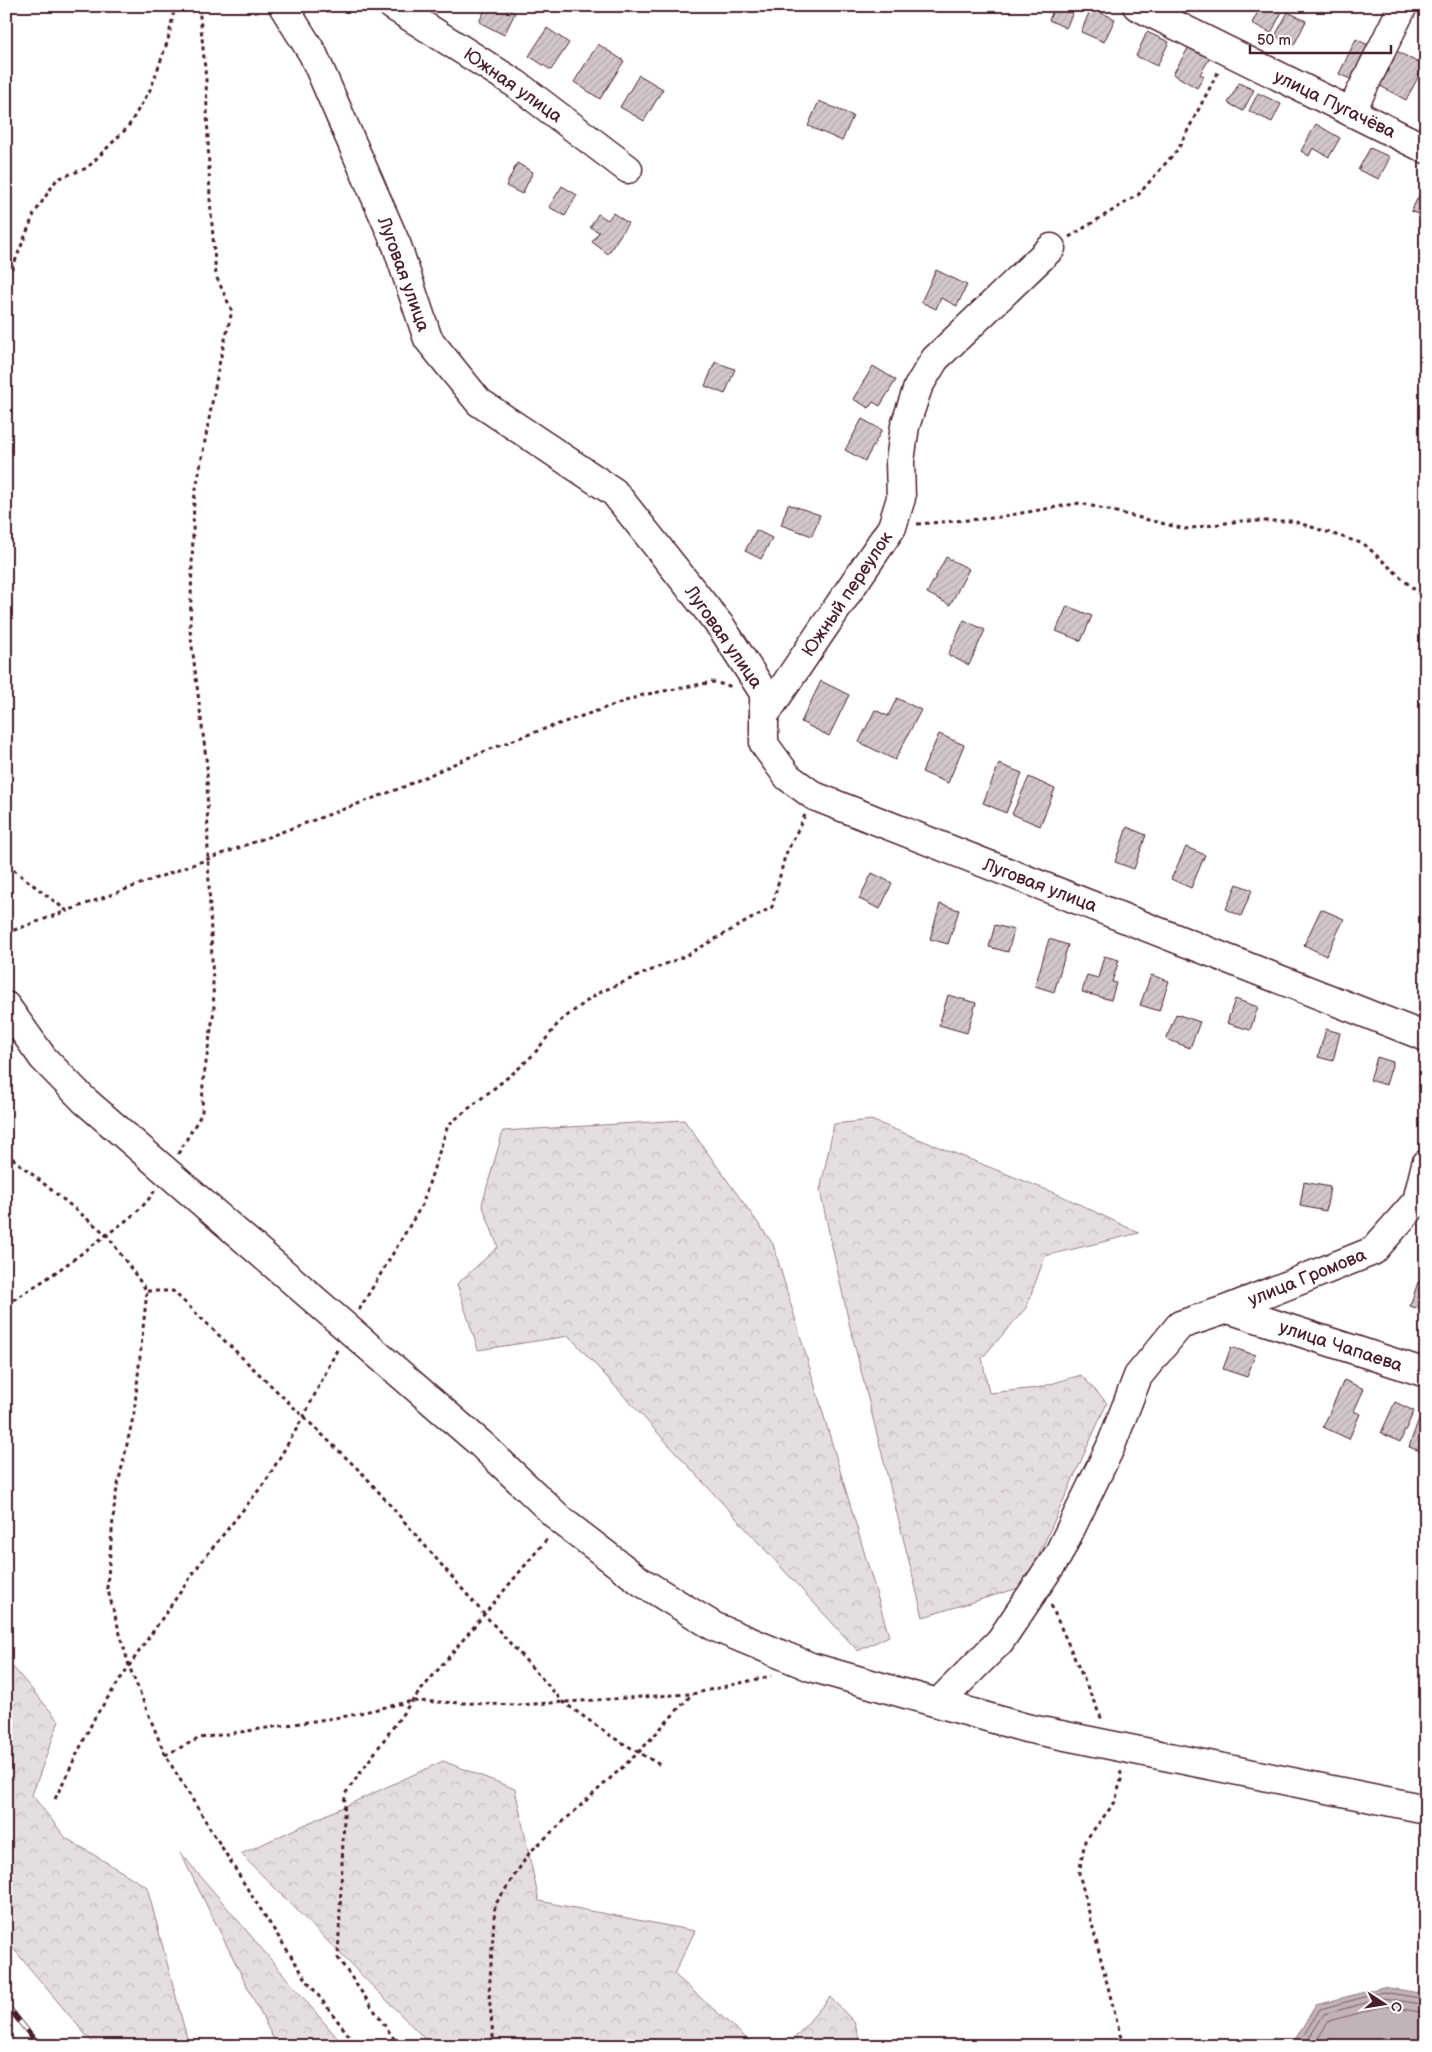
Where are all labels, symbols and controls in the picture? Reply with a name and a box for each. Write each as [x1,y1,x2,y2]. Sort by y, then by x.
scale bar [1250,22,1391,54]
text: 50 m [1257,31,1291,50]
street label: Южная улица [459,44,566,127]
street label: улица Пугачёва [1270,66,1399,143]
street label: Луговая улица [373,213,434,335]
street label: Южный переулок [798,527,897,661]
street label: Луговая улица [680,581,767,693]
street label: Луговая улица [979,854,1100,917]
street label: улица Громова [1245,1244,1370,1311]
street label: улица Чапаева [1277,1317,1405,1376]
north arrow [1360,1980,1410,2030]
text: С [1387,2000,1406,2013]

